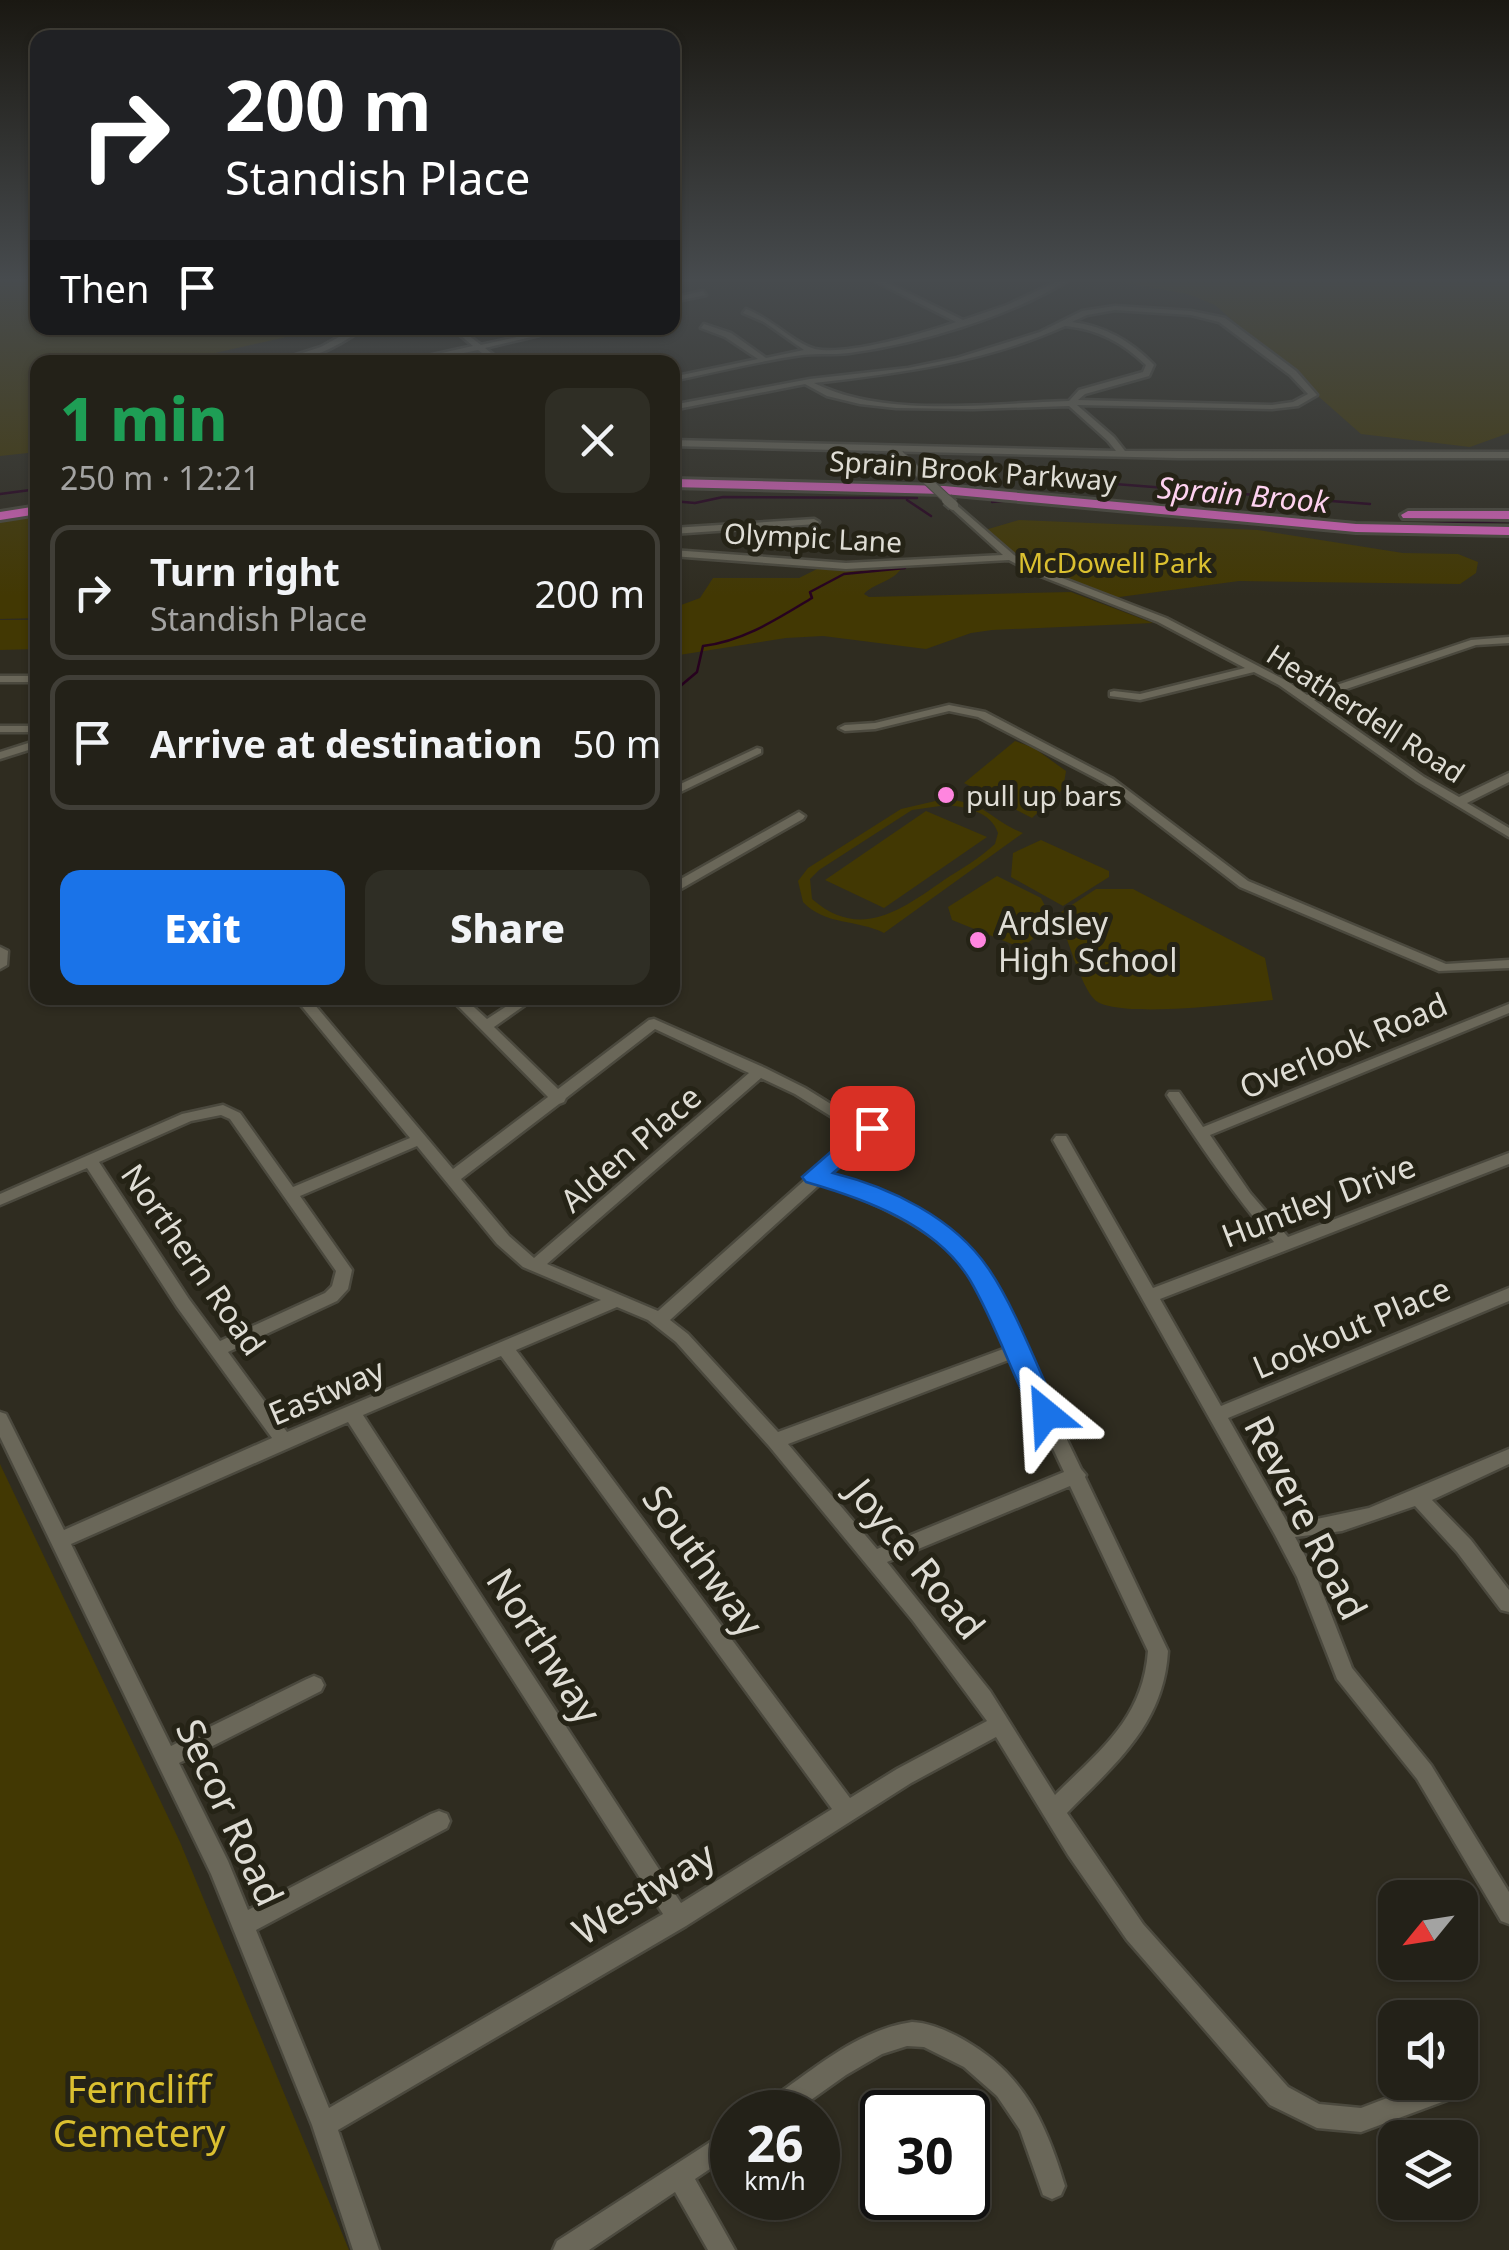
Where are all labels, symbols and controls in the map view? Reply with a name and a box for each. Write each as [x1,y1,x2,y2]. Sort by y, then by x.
text: 200 m [225,56,432,152]
icon: right [60,70,190,200]
text: Standish Place [225,147,530,208]
icon: arrive [170,260,225,315]
text: Then [60,262,150,314]
text: 1 min [60,377,228,459]
button: close [545,388,650,493]
street label: Sprain Brook Parkway [828,441,1118,499]
text: 250 m · 12:21 [60,456,260,499]
water label: Sprain Brook [1156,466,1331,522]
street label: Olympic Lane [723,513,903,561]
park label: McDowell Park [1018,543,1212,581]
text: Turn right [150,545,340,597]
icon: right [65,565,120,620]
text: 200 m [534,567,645,619]
text: Standish Place [150,597,367,640]
street label: Heatherdell Road [1260,635,1472,791]
icon: arrive [65,715,120,770]
text: Arrive at destination [150,717,542,769]
text: 50 m [572,717,661,769]
place label: pull up bars [966,776,1122,814]
marker: pull up bars [935,784,957,806]
button: Exit [60,870,345,985]
button: Share [365,870,650,985]
place label: Ardsley High School [998,901,1177,981]
marker: Ardsley High School [967,929,989,951]
street label: Overlook Road [1233,982,1453,1108]
street label: Alden Place [550,1075,710,1221]
pin [830,1086,915,1171]
icon: arrive [845,1101,900,1156]
street label: Huntley Drive [1215,1143,1421,1257]
street label: Northern Road [112,1155,276,1363]
street label: Lookout Place [1246,1266,1456,1388]
street label: Eastway [261,1347,391,1435]
position arrow [994,1362,1098,1466]
street label: Revere Road [1233,1406,1381,1628]
street label: Joyce Road [834,1464,998,1649]
street label: Southway [632,1474,777,1647]
street label: Northway [475,1557,615,1733]
street label: Secor Road [165,1710,297,1914]
street label: Westway [562,1828,725,1956]
north arrow [1378,1880,1478,1980]
map controls [1378,1880,1478,2220]
button: sound [1378,2000,1478,2100]
park label: Ferncliff Cemetery [53,2062,226,2158]
speed limit sign: 30 [860,2090,990,2220]
text: 26 [746,2109,804,2177]
button: layers [1378,2120,1478,2220]
text: km/h [744,2163,806,2197]

